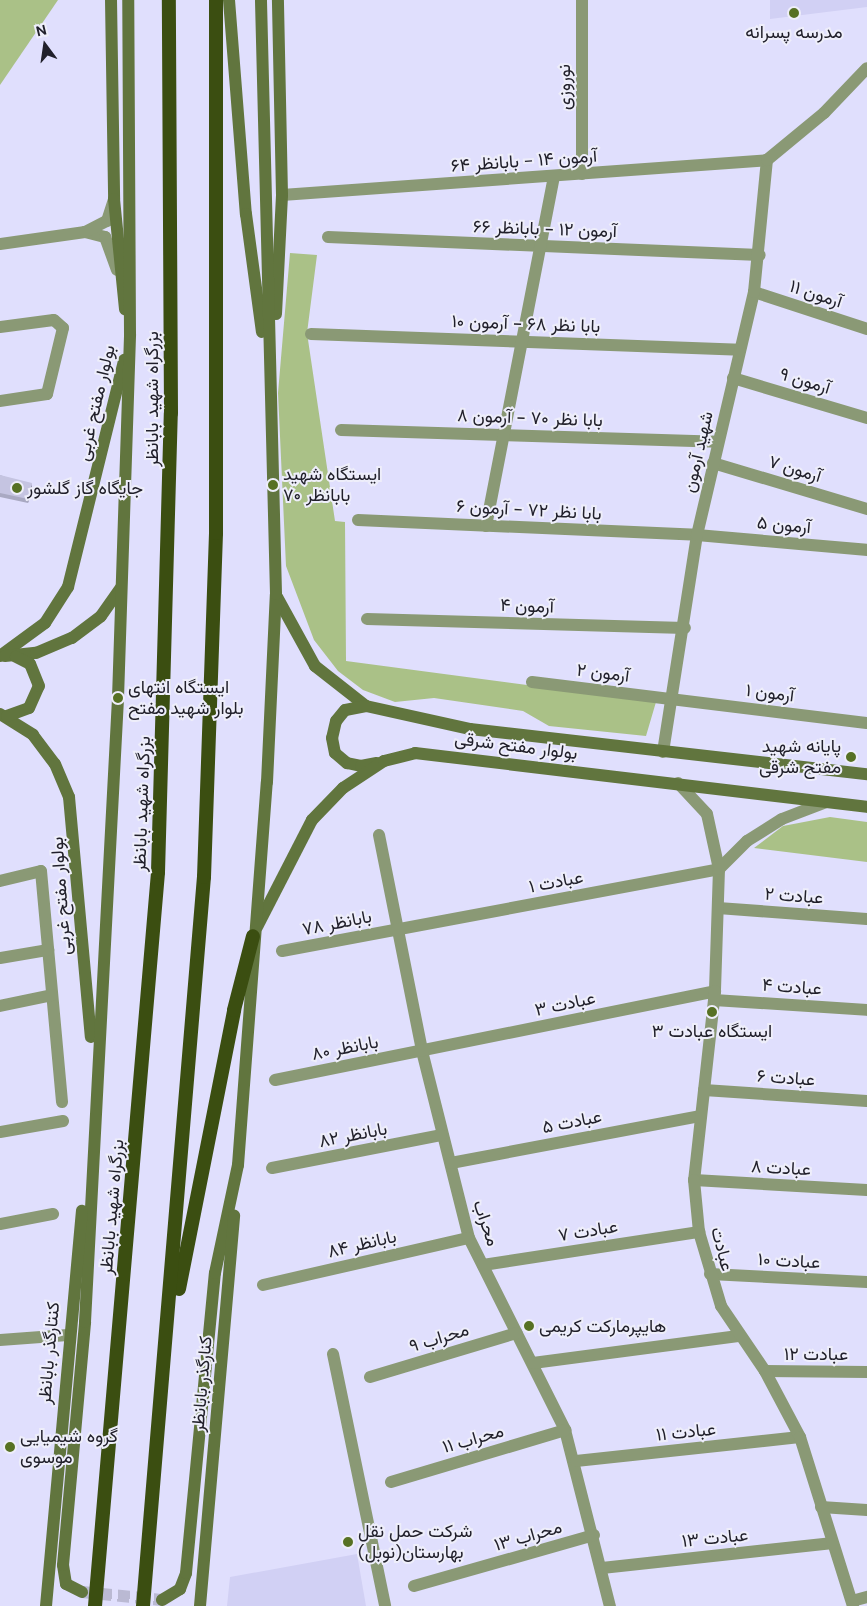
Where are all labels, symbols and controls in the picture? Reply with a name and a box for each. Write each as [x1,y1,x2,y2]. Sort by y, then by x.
marker: مدرسه پسرانه [788,7,800,19]
north arrow [20,20,70,70]
text: N [34,20,49,40]
place label: مدرسه پسرانه [745,21,843,43]
street label: نوروزی [553,64,575,110]
street label: آرمون ۱۴ - بابانظر ۶۴ [450,145,598,177]
street label: آرمون ۱۲ - بابانظر ۶۶ [473,216,617,242]
street label: آرمون ۱۱ [787,275,845,313]
street label: بابا نظر ۶۸ - آرمون ۱۰ [451,311,601,337]
street label: بزرگراه شهید بابانظر [141,331,163,467]
street label: بولوار مفتح غربی [72,343,120,463]
street label: آرمون ۹ [777,363,833,399]
street label: بابا نظر ۷۰ - آرمون ۸ [457,405,603,431]
street label: شهید آرمون [678,409,718,495]
street label: آرمون ۷ [766,451,824,487]
place label: ایستگاه شهید بابانظر ۷۰ [283,464,381,506]
place label: جایگاه گاز گلشور [27,477,143,499]
marker: ایستگاه شهید بابانظر ۷۰ [267,479,279,491]
marker: جایگاه گاز گلشور [11,482,23,494]
street label: بابا نظر ۷۲ - آرمون ۶ [456,495,602,525]
street label: آرمون ۵ [756,512,812,538]
street label: آرمون ۴ [500,594,554,618]
street label: آرمون ۲ [575,659,631,687]
place label: ایستگاه انتهای بلوار شهید مفتح [128,677,244,720]
street label: آرمون ۱ [745,679,795,707]
marker: ایستگاه انتهای بلوار شهید مفتح [112,692,124,704]
street label: بولوار مفتح شرقی [453,728,579,764]
street label: بزرگراه شهید بابانظر [129,736,155,872]
place label: پایانه شهید مفتح شرقی [759,736,841,779]
marker: پایانه شهید مفتح شرقی [845,751,857,763]
street label: بولوار مفتح غربی [46,836,76,956]
street label: عبادت ۱ [527,866,585,898]
street label: عبادت ۲ [764,883,824,909]
street label: بابانظر ۷۸ [300,906,374,940]
street label: عبادت ۴ [761,974,823,1000]
street label: عبادت ۳ [533,987,597,1021]
marker: ایستگاه عبادت ۳ [706,1006,718,1018]
place label: ایستگاه عبادت ۳ [652,1020,772,1042]
street label: بابانظر ۸۰ [310,1031,380,1065]
street label: عبادت ۶ [756,1065,816,1091]
street label: عبادت ۵ [540,1106,604,1138]
street label: بابانظر ۸۲ [317,1118,389,1152]
street label: بزرگراه شهید بابانظر [95,1138,129,1276]
street label: عبادت ۸ [750,1156,812,1180]
street label: محراب [468,1197,504,1249]
street label: عبادت ۷ [557,1216,619,1246]
street label: عبادت [706,1225,738,1273]
street label: بابانظر ۸۴ [325,1226,399,1262]
street label: عبادت ۱۰ [757,1249,821,1273]
street label: کنتارگذر بابانظر [34,1301,64,1405]
place label: هایپرمارکت کریمی [539,1315,666,1337]
street label: محراب ۹ [407,1319,471,1357]
marker: هایپرمارکت کریمی [523,1320,535,1332]
street label: کنارگذر بابانظر [187,1335,217,1433]
street label: عبادت ۱۲ [784,1343,848,1365]
street label: عبادت ۱۱ [655,1418,717,1446]
street label: محراب ۱۱ [440,1420,506,1458]
place label: گروه شیمیایی موسوی [20,1426,118,1468]
marker: گروه شیمیایی موسوی [4,1441,16,1453]
street label: محراب ۱۳ [492,1516,564,1556]
place label: شرکت حمل نقل بهارستان(نوبل) [358,1521,472,1564]
street label: عبادت ۱۳ [681,1524,749,1552]
marker: شرکت حمل نقل بهارستان(نوبل) [342,1536,354,1548]

